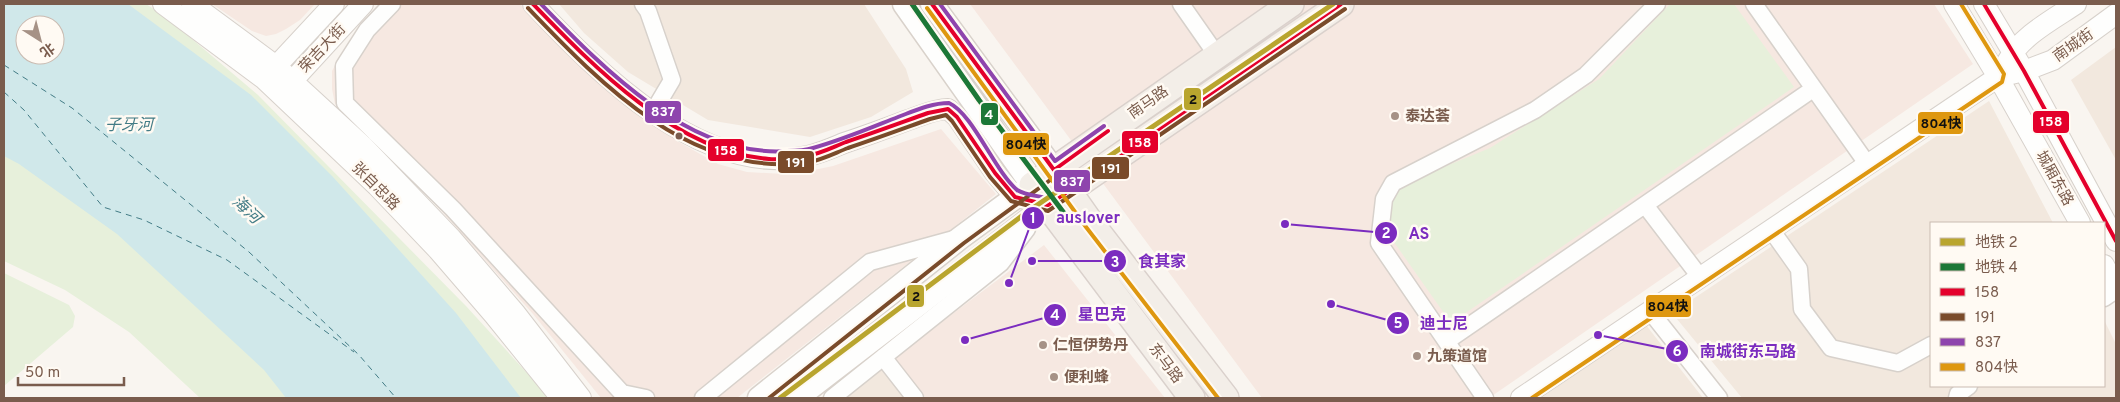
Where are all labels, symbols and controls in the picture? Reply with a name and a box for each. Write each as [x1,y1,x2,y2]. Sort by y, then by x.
north arrow [15,15,65,65]
street label: 荣吉大街 [296,21,351,77]
street label: 南城街 [2050,26,2098,67]
text: 北 [36,38,57,60]
street label: 南马路 [1125,83,1173,124]
line badge: 2 [1183,87,1202,111]
text: 2 [1189,92,1197,109]
line badge: 837 [644,100,682,124]
line badge: 4 [980,102,999,126]
text: 837 [651,104,675,121]
text: 4 [985,107,994,124]
place label: 泰达荟 [1405,108,1450,127]
marker: 泰达荟 [1389,110,1401,122]
line badge: 158 [2032,110,2070,134]
line badge: 804快 [1917,111,1964,135]
text: 158 [2040,114,2062,131]
water label: 子牙河 [105,116,156,136]
text: 804快 [1921,116,1961,133]
line badge: 158 [1121,130,1159,154]
unlabelled marker [674,131,684,141]
line badge: 804快 [1002,132,1050,156]
text: 158 [1129,135,1151,152]
text: 804快 [1006,137,1046,154]
line badge: 158 [707,138,745,162]
text: 158 [715,143,737,160]
street label: 城厢东路 [2031,148,2077,210]
line badge: 191 [777,150,815,174]
text: 191 [786,155,806,172]
line badge: 191 [1091,156,1130,180]
street label: 张自忠路 [347,159,403,215]
text: 191 [1101,161,1121,178]
line badge: 837 [1053,169,1091,193]
text: 837 [1060,174,1084,191]
water label: 海河 [227,192,266,231]
callout: auslover [1021,202,1130,233]
text: auslover [1056,209,1120,229]
text: 1 [1030,210,1036,229]
callout: AS [1374,218,1439,249]
legend [1930,222,2105,387]
text: 2 [1381,225,1391,244]
text: AS [1409,225,1429,245]
text: 地铁 2 [1975,234,2018,253]
callout: 食其家 [1103,246,1196,277]
text: 食其家 [1138,253,1186,273]
text: 3 [1111,254,1120,273]
text: 地铁 4 [1975,259,2018,278]
line badge: 2 [906,284,925,308]
text: 158 [1975,284,1999,303]
text: 2 [912,289,920,306]
line badge: 804快 [1645,294,1692,318]
callout: 星巴克 [1043,299,1136,330]
text: 804快 [1648,299,1688,316]
text: 星巴克 [1078,306,1126,326]
text: 4 [1050,307,1060,326]
callout: 迪士尼 [1385,308,1478,339]
text: 191 [1975,309,1995,328]
text: 5 [1393,315,1403,334]
text: 迪士尼 [1420,315,1468,335]
text: 837 [1975,334,2001,353]
place label: 仁恒伊势丹 [1053,336,1128,356]
callout: 南城街东马路 [1665,336,1806,367]
marker: 仁恒伊势丹 [1037,339,1049,351]
street label: 东马路 [1144,340,1186,388]
text: 南城街东马路 [1700,342,1796,363]
text: 6 [1672,343,1682,362]
place label: 九策道馆 [1427,348,1487,367]
marker: 九策道馆 [1411,350,1423,362]
scale bar [18,354,124,386]
text: 804快 [1975,359,2018,378]
text: 50 m [25,364,60,383]
place label: 便利蜂 [1064,368,1109,388]
marker: 便利蜂 [1048,371,1060,383]

